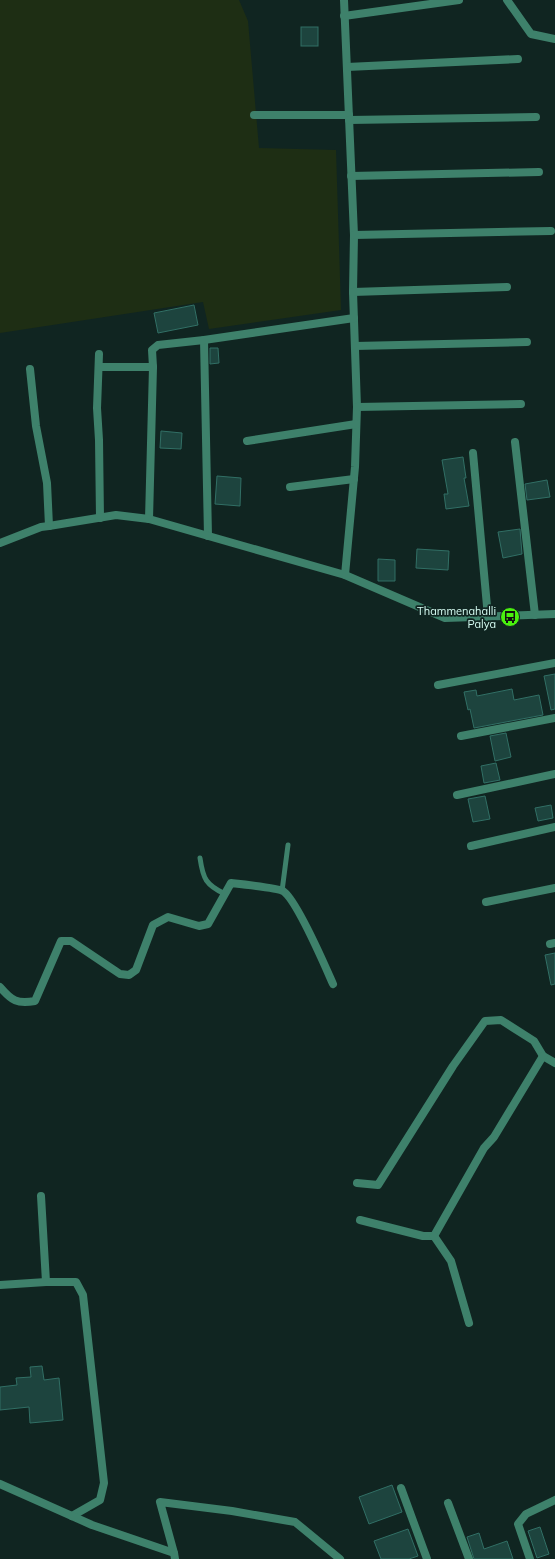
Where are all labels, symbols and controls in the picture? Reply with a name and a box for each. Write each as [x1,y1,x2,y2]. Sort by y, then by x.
place label: Thammenahalli Palya [417,604,496,631]
bus stop icon: Thammenahalli Palya [499,606,521,628]

